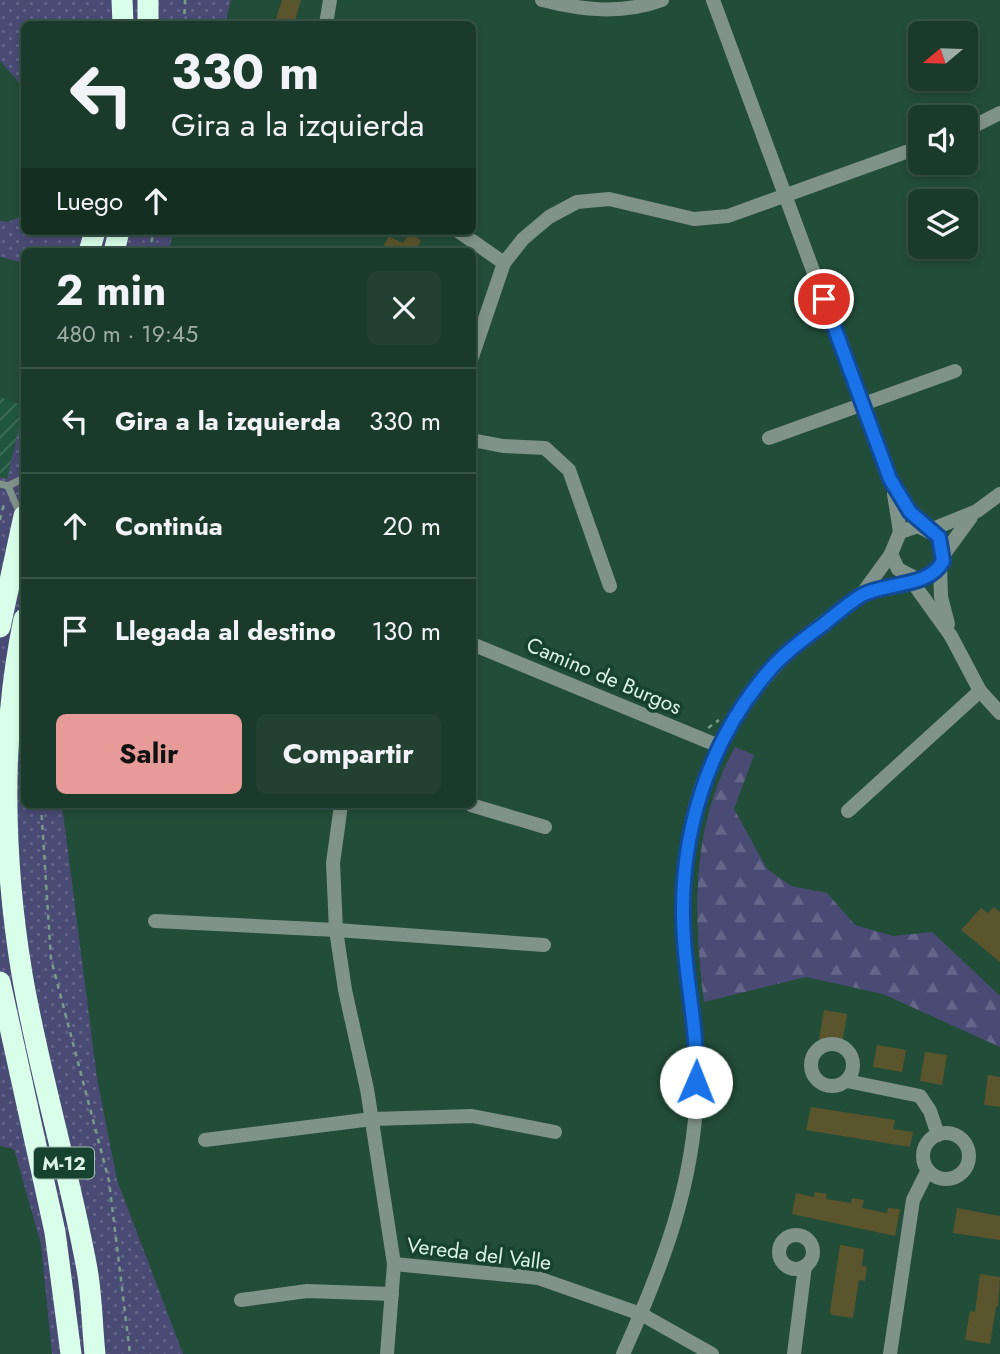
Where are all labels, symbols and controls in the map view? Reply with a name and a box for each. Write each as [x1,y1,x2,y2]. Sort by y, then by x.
north arrow [908,21,978,91]
map controls [908,21,978,259]
text: 330 m [171,37,319,107]
icon: left [56,49,147,140]
text: Gira a la izquierda [171,102,424,148]
button: sound [908,105,978,175]
text: Luego [56,182,123,220]
icon: ahead [137,182,175,220]
button: layers [908,189,978,259]
text: 2 min [56,260,166,321]
pin [794,269,854,329]
button: close [367,271,441,345]
icon: arrive [805,280,843,318]
text: 480 m · 19:45 [56,317,198,351]
icon: left [56,402,94,440]
text: Gira a la izquierda [115,402,341,440]
text: 330 m [369,402,441,440]
icon: ahead [56,507,94,545]
text: Continúa [115,507,223,545]
text: 20 m [383,507,441,545]
icon: arrive [56,612,94,650]
text: Llegada al destino [115,612,336,650]
text: 130 m [371,612,441,650]
street label: Camino de Burgos [522,630,686,722]
button: Salir [56,714,242,794]
button: Compartir [256,714,441,794]
position arrow [659,1045,733,1119]
road number: M-12 [34,1148,94,1178]
street label: Vereda del Valle [405,1230,553,1278]

